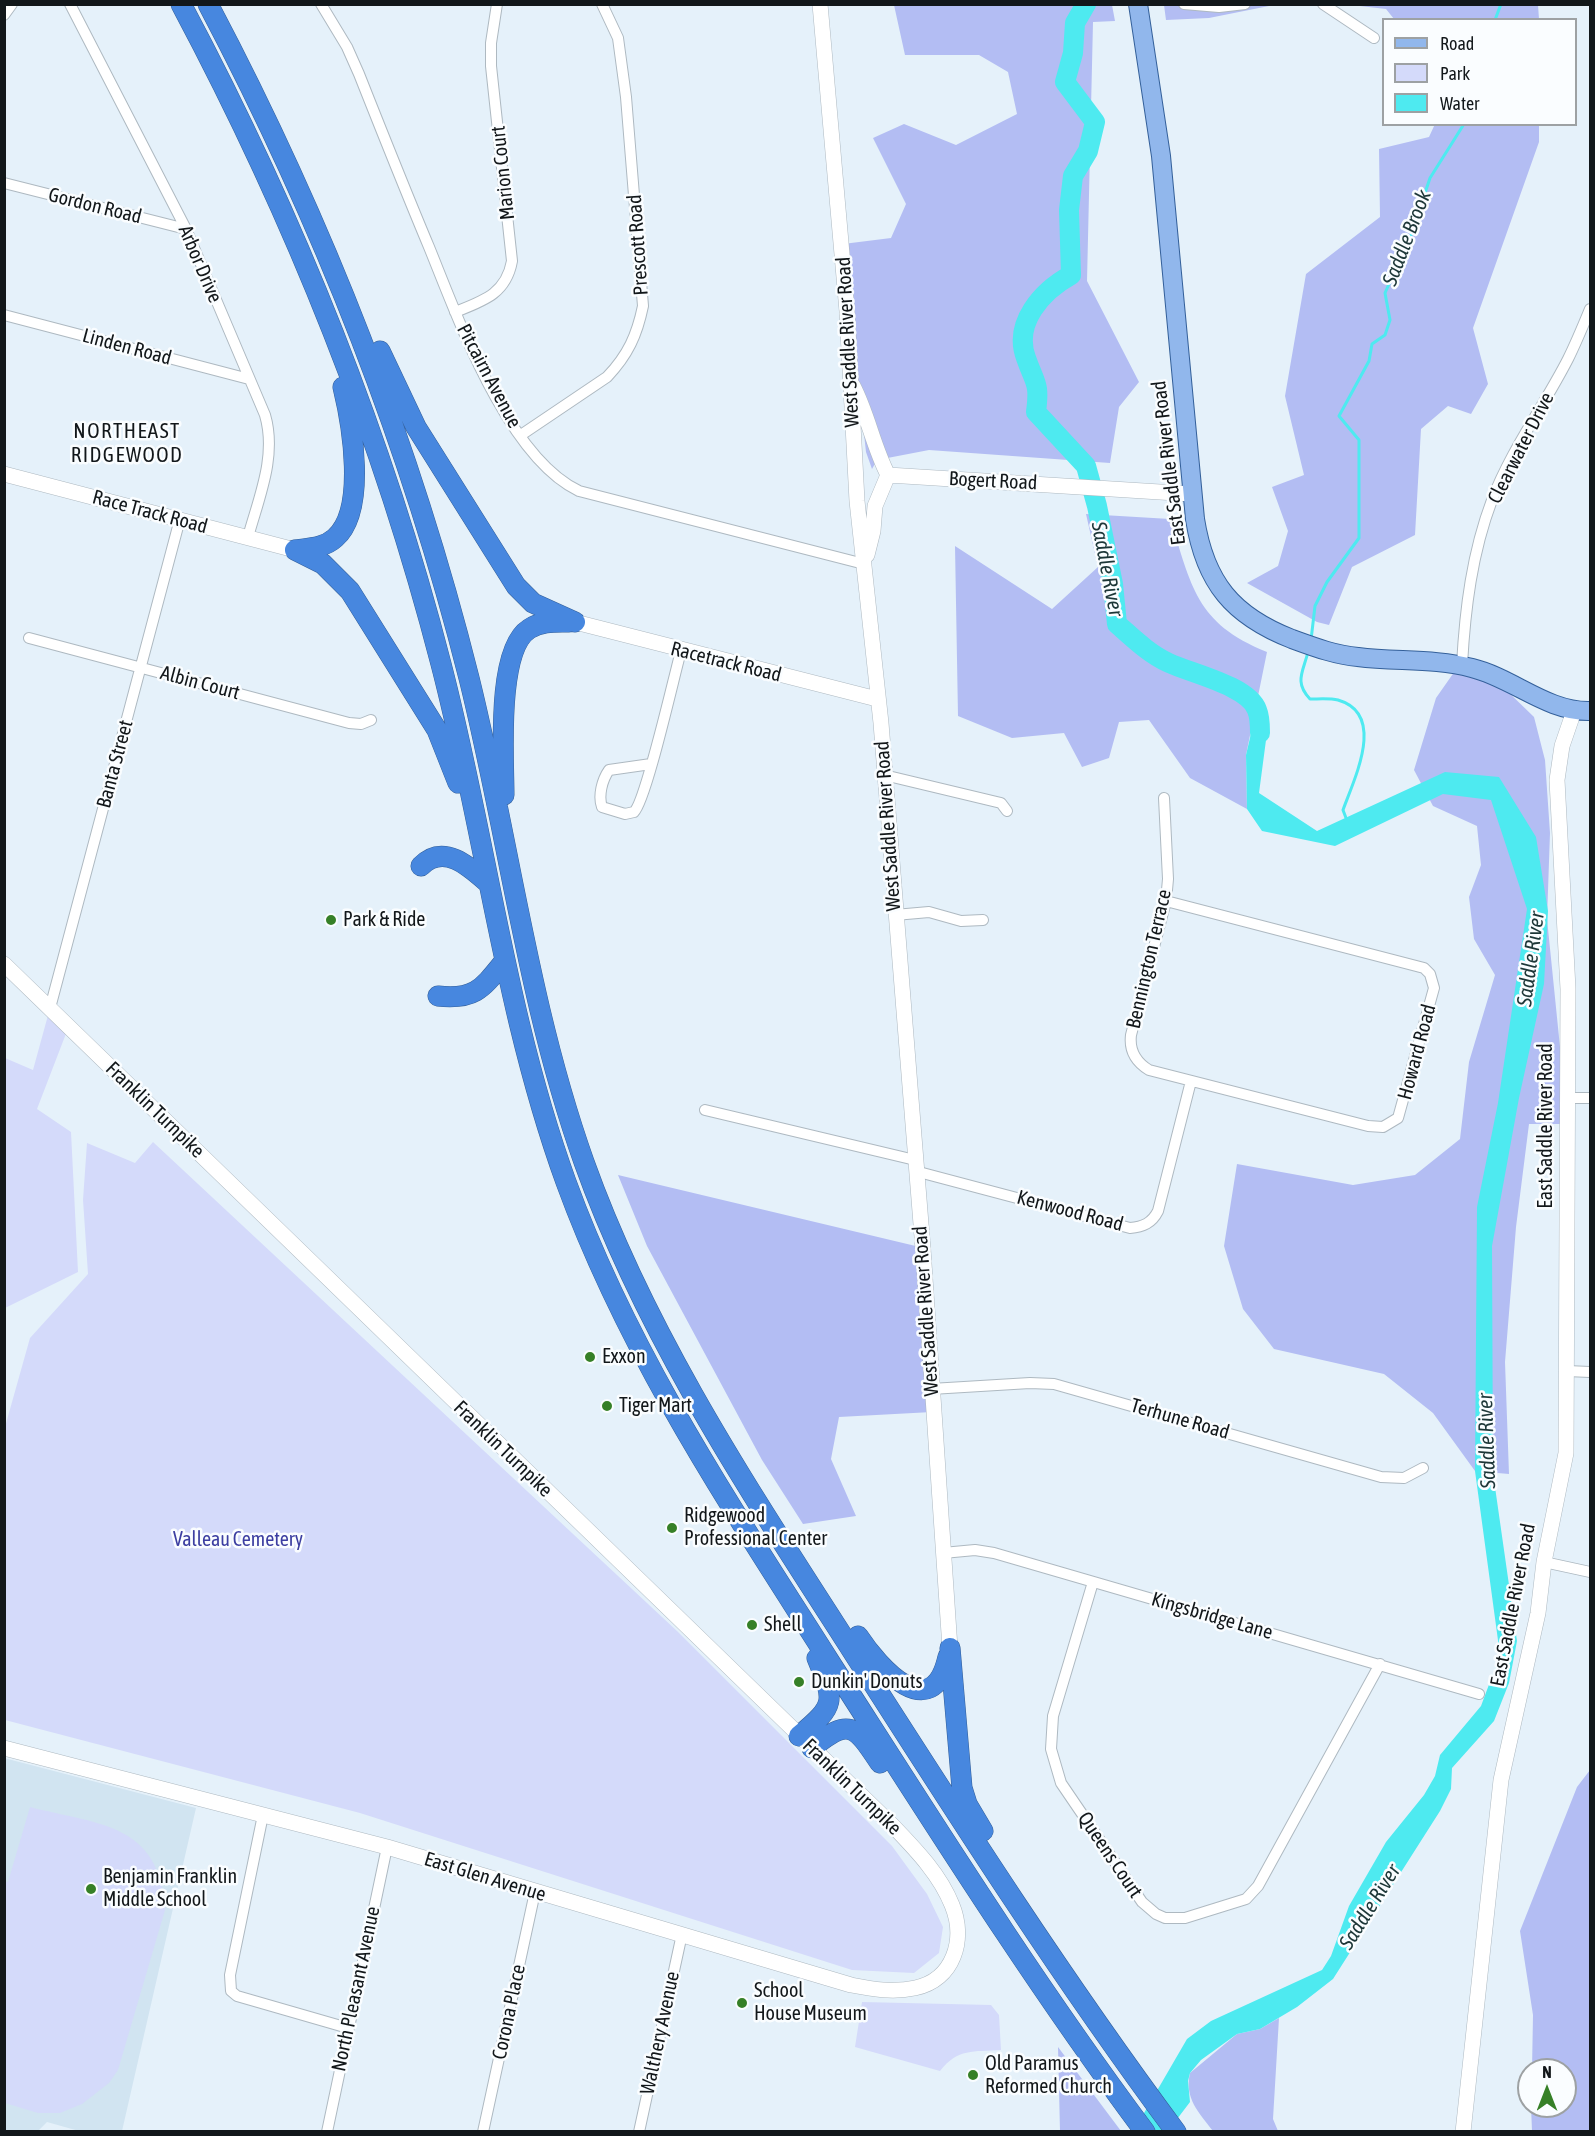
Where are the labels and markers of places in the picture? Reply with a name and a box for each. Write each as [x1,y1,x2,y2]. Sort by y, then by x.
place label: Park & Ride [343,908,425,932]
marker: Park & Ride [324,913,338,927]
place label: Exxon [602,1345,646,1369]
marker: Exxon [583,1350,597,1364]
place label: Tiger Mart [619,1394,692,1418]
marker: Tiger Mart [600,1399,614,1413]
place label: Ridgewood Professional Center [684,1504,827,1551]
marker: Ridgewood Professional Center [665,1521,679,1535]
place label: Shell [764,1613,802,1637]
marker: Shell [745,1618,759,1632]
place label: Dunkin' Donuts [811,1670,922,1694]
marker: Dunkin' Donuts [792,1675,806,1689]
place label: Benjamin Franklin Middle School [103,1865,237,1912]
marker: Benjamin Franklin Middle School [84,1882,98,1896]
place label: School House Museum [754,1979,867,2026]
marker: School House Museum [735,1996,749,2010]
place label: Old Paramus Reformed Church [985,2052,1112,2099]
marker: Old Paramus Reformed Church [966,2068,980,2082]

